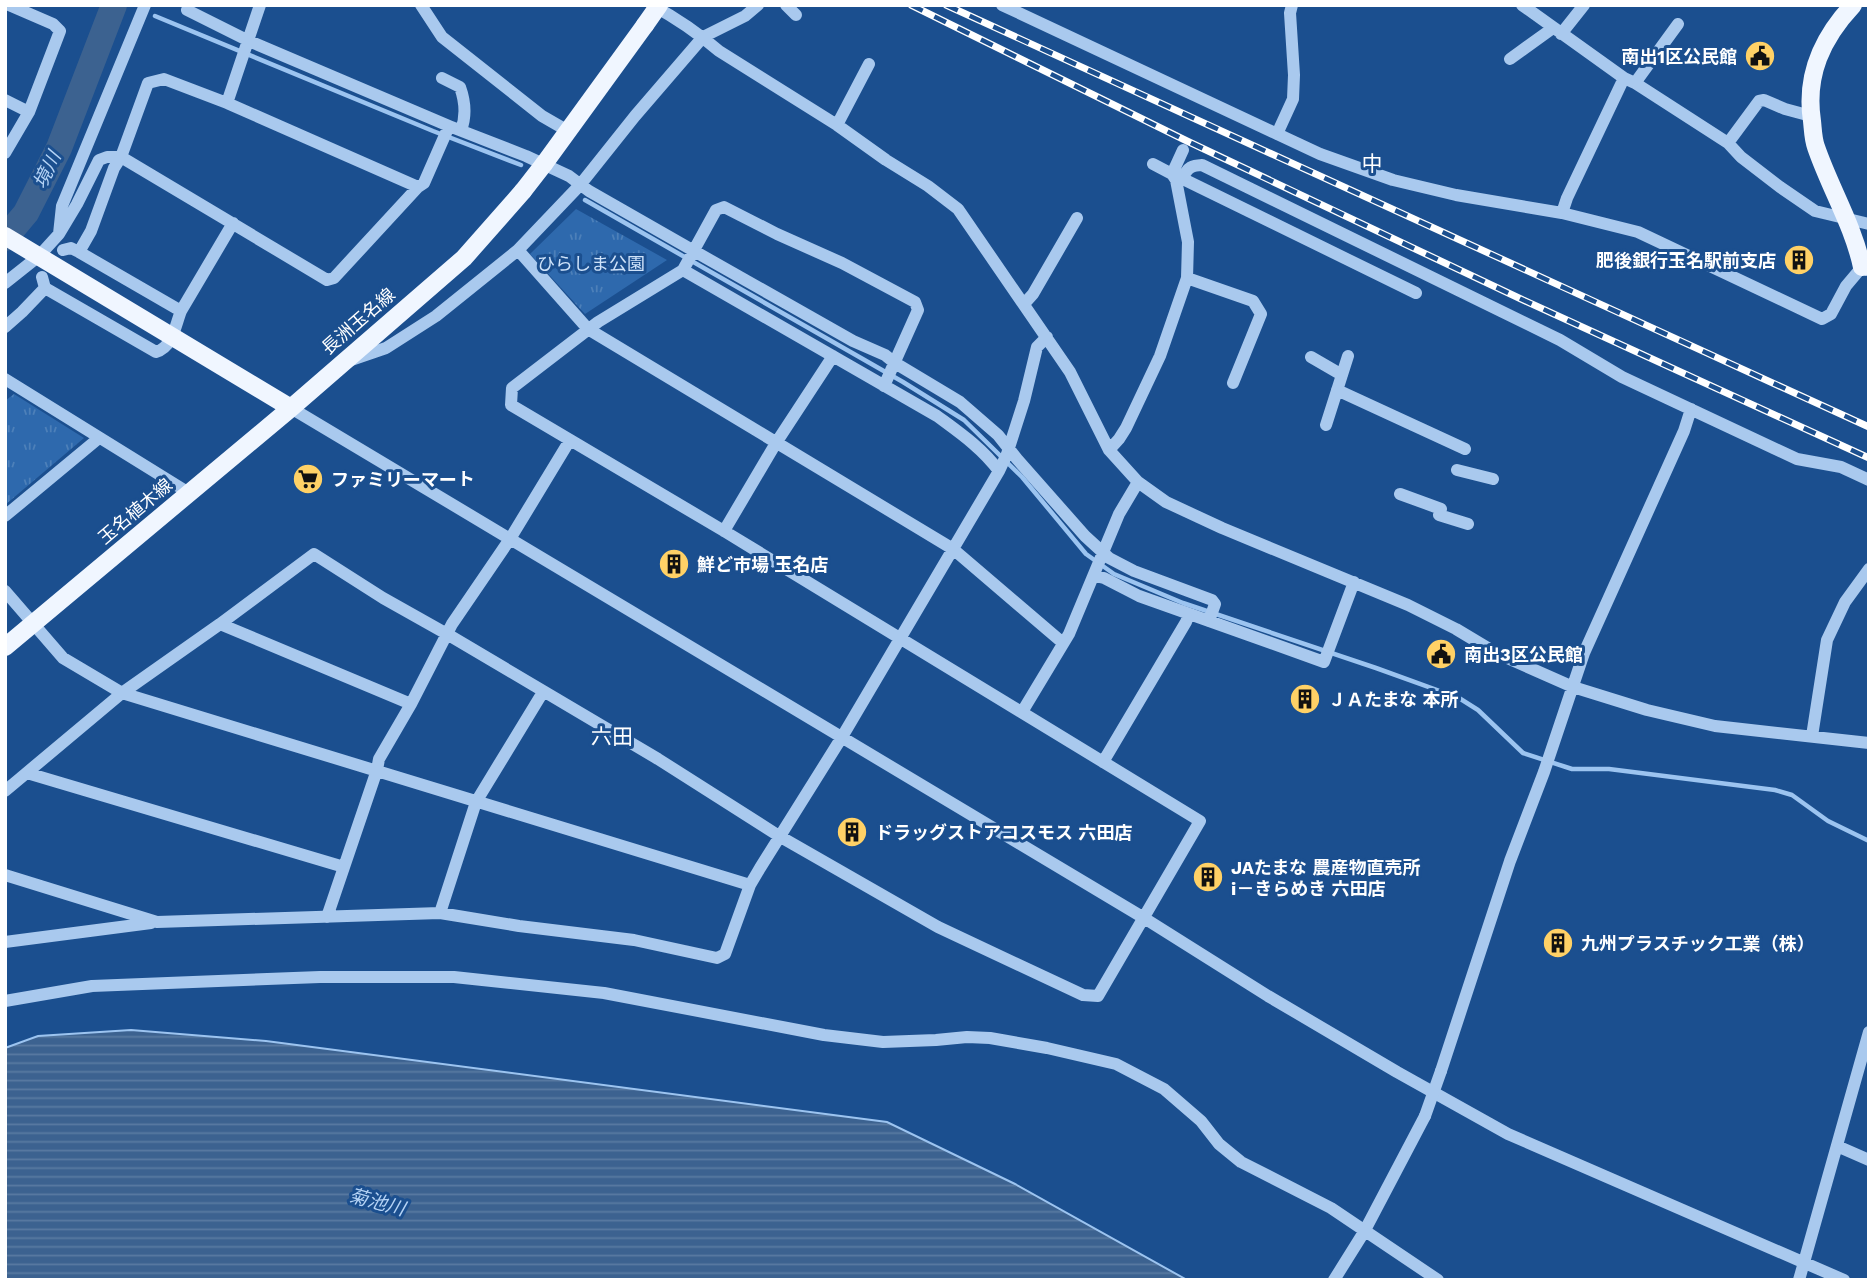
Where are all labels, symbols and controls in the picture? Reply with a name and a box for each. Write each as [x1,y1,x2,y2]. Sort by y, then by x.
public building icon: 南出1区公民館 [1743,39,1777,73]
place label: 南出1区公民館 [1621,46,1737,67]
water label: 境川 [28,146,67,192]
district label: 中 [1362,151,1383,176]
building icon: 肥後銀行玉名駅前支店 [1782,243,1816,277]
place label: 肥後銀行玉名駅前支店 [1596,250,1776,271]
park label: ひらしま公園 [537,253,645,274]
street label: 長洲玉名線 [317,284,399,358]
supermarket icon: ファミリーマート [291,462,325,496]
place label: ファミリーマート [331,469,475,490]
street label: 玉名植木線 [94,474,176,548]
building icon: 鮮ど市場 玉名店 [657,547,691,581]
place label: 鮮ど市場 玉名店 [697,554,828,575]
public building icon: 南出3区公民館 [1424,637,1458,671]
place label: 南出3区公民館 [1464,644,1583,665]
building icon: ＪＡたまな 本所 [1288,682,1322,716]
place label: ＪＡたまな 本所 [1328,689,1459,710]
district label: 六田 [591,724,633,749]
building icon: ドラッグストアコスモス 六田店 [835,815,869,849]
place label: ドラッグストアコスモス 六田店 [875,822,1132,843]
place label: JAたまな 農産物直売所 i－きらめき 六田店 [1231,857,1420,899]
building icon: JAたまな 農産物直売所 i－きらめき 六田店 [1191,860,1225,894]
building icon: 九州プラスチック工業（株） [1541,926,1575,960]
place label: 九州プラスチック工業（株） [1581,933,1815,954]
water label: 菊池川 [346,1184,409,1221]

